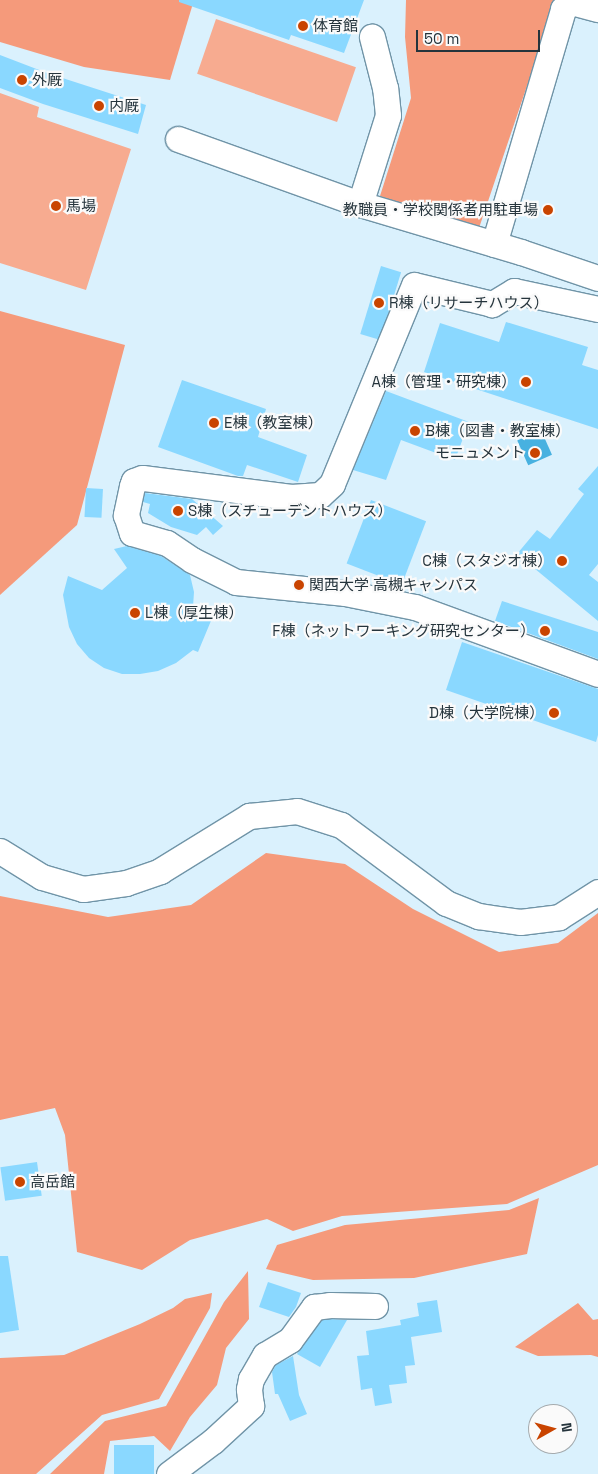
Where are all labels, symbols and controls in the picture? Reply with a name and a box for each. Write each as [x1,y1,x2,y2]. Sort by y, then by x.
place label: 体育館 [313,17,358,35]
marker: 体育館 [297,20,309,32]
scale bar [418,20,542,52]
text: 50 m [424,29,459,48]
place label: 外厩 [32,71,62,89]
marker: 外厩 [16,74,28,86]
place label: 内厩 [109,97,139,115]
marker: 内厩 [93,100,105,112]
place label: 馬場 [66,197,96,215]
marker: 馬場 [50,200,62,212]
place label: 教職員・学校関係者用駐車場 [343,201,538,219]
marker: 教職員・学校関係者用駐車場 [542,204,554,216]
place label: R棟（リサーチハウス） [389,294,548,312]
marker: R棟（リサーチハウス） [373,297,385,309]
place label: A棟（管理・研究棟） [372,373,516,391]
marker: A棟（管理・研究棟） [520,376,532,388]
place label: E棟（教室棟） [224,414,322,432]
marker: E棟（教室棟） [208,417,220,429]
place label: B棟（図書・教室棟） [425,422,570,440]
marker: B棟（図書・教室棟） [409,425,421,437]
place label: モニュメント [435,444,525,462]
marker: モニュメント [529,447,541,459]
place label: S棟（スチューデントハウス） [188,502,392,520]
marker: S棟（スチューデントハウス） [172,505,184,517]
place label: C棟（スタジオ棟） [422,552,552,570]
marker: C棟（スタジオ棟） [556,555,568,567]
place label: 関西大学 高槻キャンパス [309,576,478,594]
marker: 関西大学 高槻キャンパス [293,579,305,591]
place label: L棟（厚生棟） [145,604,243,622]
marker: L棟（厚生棟） [129,607,141,619]
place label: F棟（ネットワーキング研究センター） [272,622,535,640]
marker: F棟（ネットワーキング研究センター） [539,625,551,637]
place label: D棟（大学院棟） [429,704,544,722]
marker: D棟（大学院棟） [548,707,560,719]
place label: 高岳館 [30,1173,75,1191]
marker: 高岳館 [14,1176,26,1188]
north arrow [528,1404,578,1454]
text: N [557,1422,576,1433]

